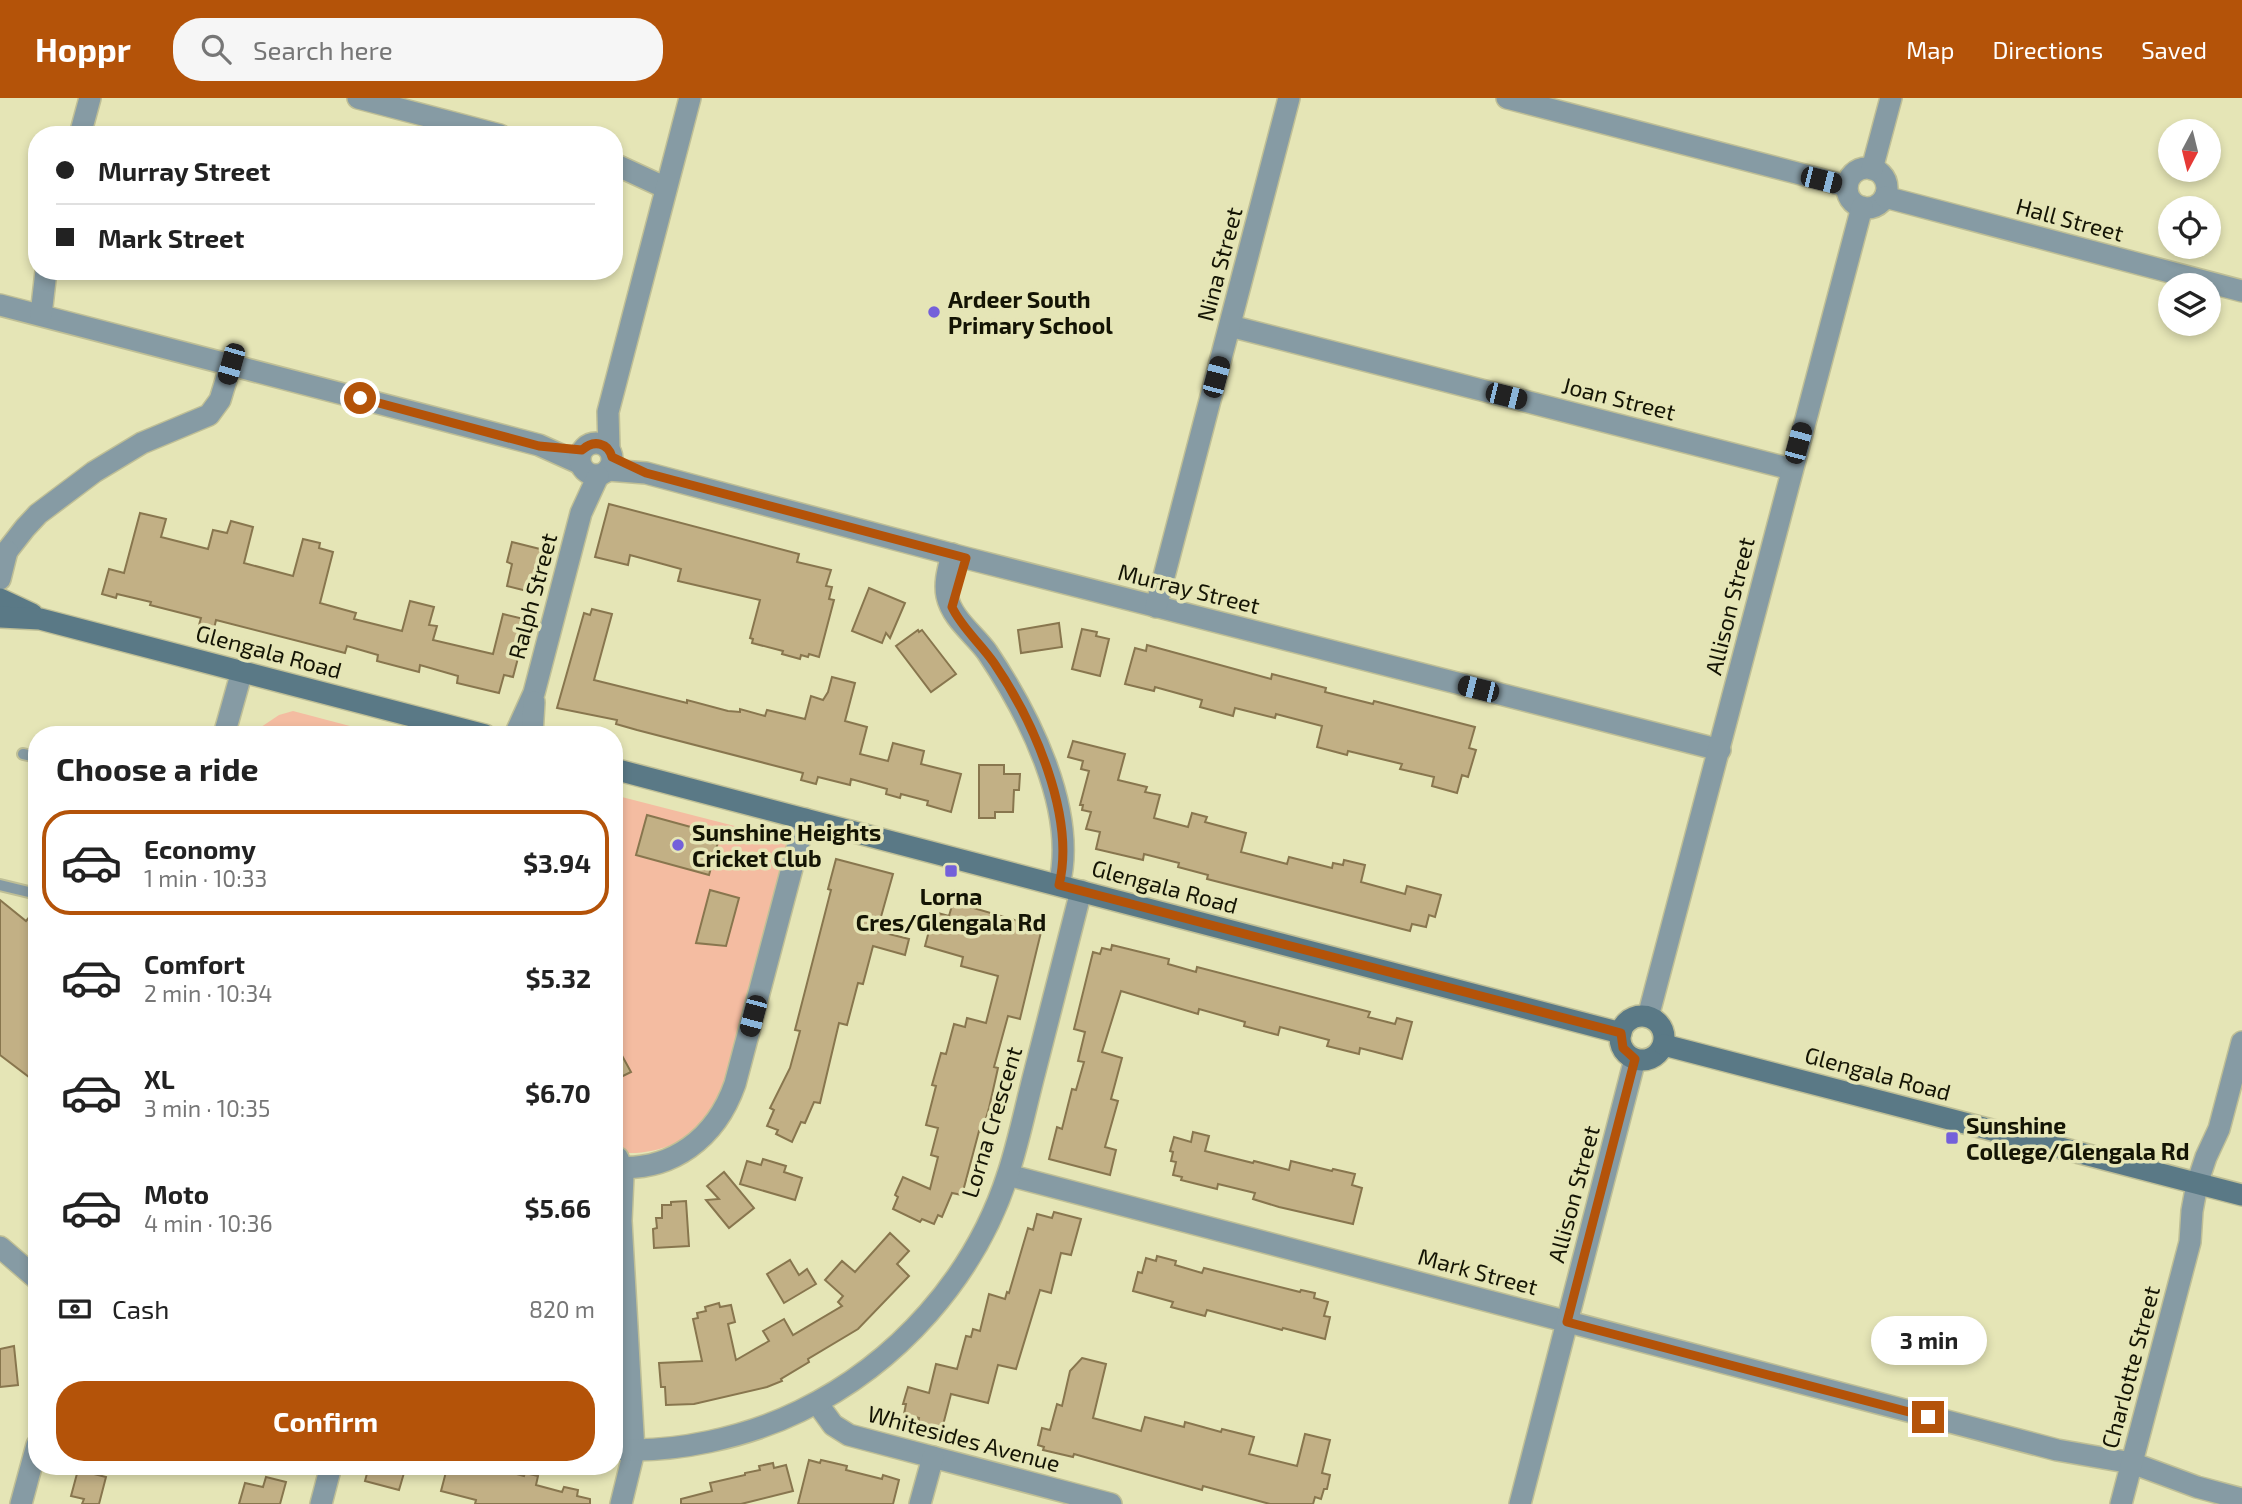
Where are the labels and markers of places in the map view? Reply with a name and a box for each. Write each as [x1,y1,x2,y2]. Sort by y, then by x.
place label: Ardeer South Primary School [948,285,1113,339]
marker: Ardeer South Primary School [926,304,942,320]
place label: Sunshine Heights Cricket Club [692,818,881,872]
marker: Sunshine Heights Cricket Club [670,837,686,853]
marker: Lorna Cres/Glengala Rd [943,863,959,879]
place label: Lorna Cres/Glengala Rd [856,882,1046,936]
place label: Sunshine College/Glengala Rd [1966,1111,2189,1165]
marker: Sunshine College/Glengala Rd [1944,1130,1960,1146]

